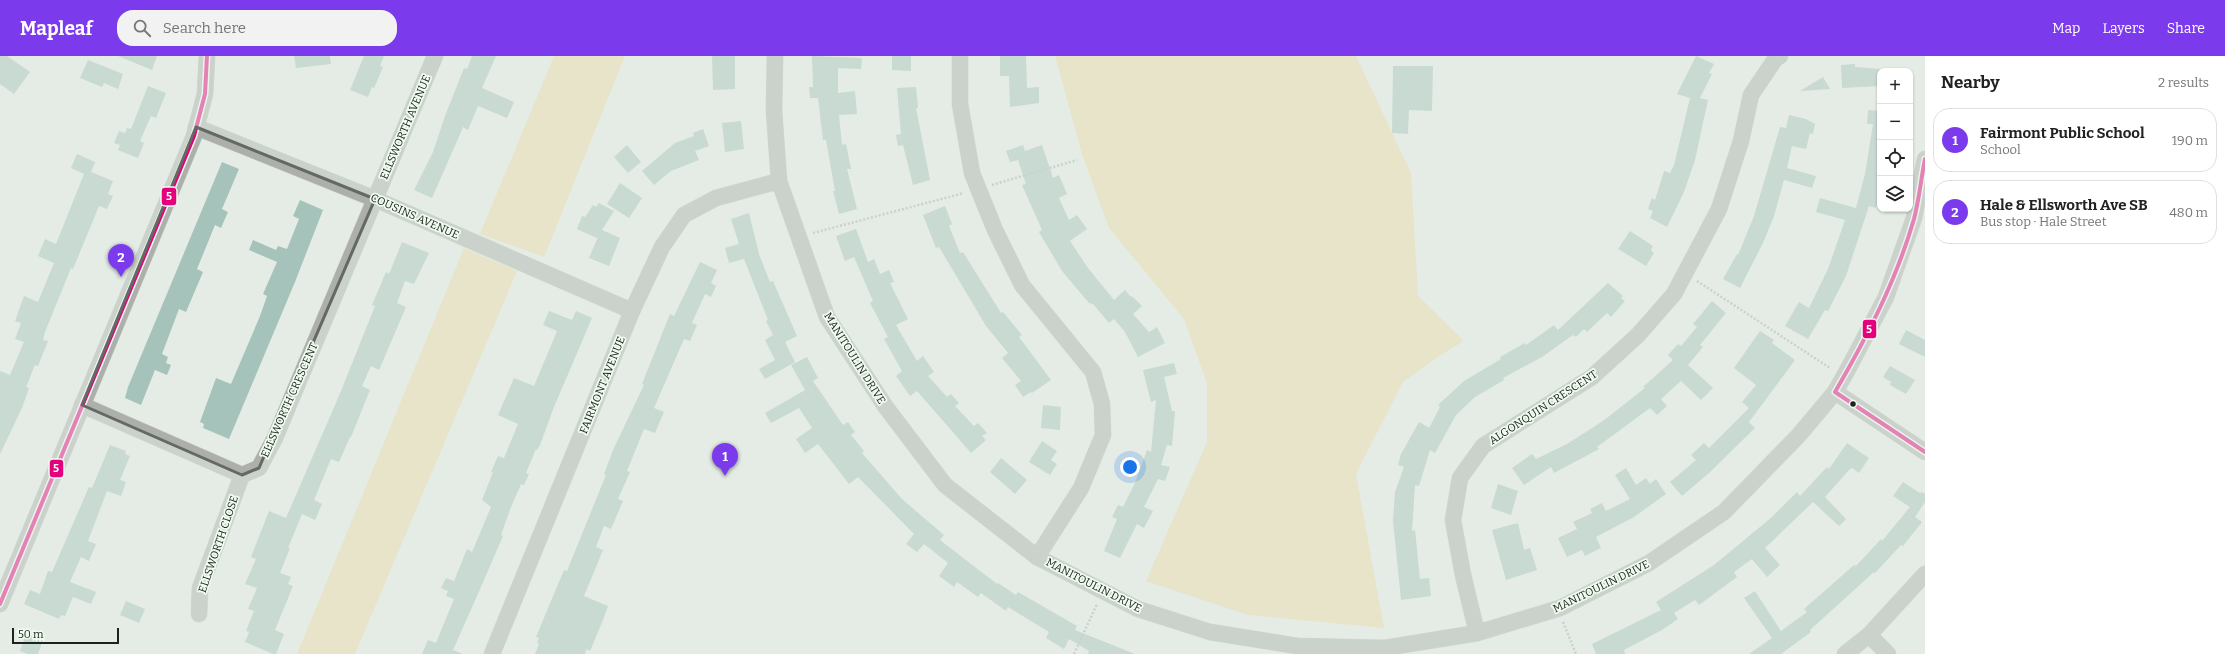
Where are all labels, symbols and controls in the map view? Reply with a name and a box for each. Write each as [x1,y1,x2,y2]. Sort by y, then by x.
search box [117,10,397,46]
text: Mapleaf [20,17,93,40]
icon: search [131,17,153,39]
text: Search here [163,19,246,37]
text: Map [2052,20,2080,37]
text: Layers [2102,20,2145,37]
text: Share [2167,20,2205,37]
map controls [1877,68,1913,212]
button: + [1877,68,1913,104]
text: Nearby [1941,72,2000,93]
street label: ELLSWORTH AVENUE [378,73,433,181]
text: 2 results [2158,75,2209,90]
button: − [1877,104,1913,140]
text: Fairmont Public School [1980,124,2145,142]
text: 1 [1952,133,1958,148]
text: 190 m [2172,133,2208,148]
button: locate [1877,140,1913,176]
text: School [1980,142,2021,157]
button: layers [1877,176,1913,212]
line badge: 5 [161,187,177,206]
text: 5 [166,190,172,203]
street label: COUSINS AVENUE [369,191,461,242]
text: Hale & Ellsworth Ave SB [1980,196,2148,214]
text: 2 [1951,205,1959,220]
text: 480 m [2169,205,2208,220]
text: Bus stop · Hale Street [1980,214,2106,229]
pin: 2 [108,244,134,277]
street label: MANITOULIN DRIVE [821,310,888,407]
line badge: 5 [1862,319,1877,339]
text: 5 [1866,323,1872,336]
street label: FAIRMONT AVENUE [577,335,628,436]
street label: ELLSWORTH CRESCENT [258,340,321,460]
street label: ALGONQUIN CRESCENT [1487,367,1600,447]
unlabelled marker [1848,399,1858,409]
pin: 1 [712,443,738,476]
your location [1120,457,1140,477]
line badge: 5 [49,459,64,478]
text: 5 [53,462,59,475]
street label: ELLSWORTH CLOSE [196,494,241,594]
street label: MANITOULIN DRIVE [1044,556,1144,615]
street label: MANITOULIN DRIVE [1551,557,1652,615]
scale bar [12,626,119,645]
text: 50 m [18,628,44,641]

